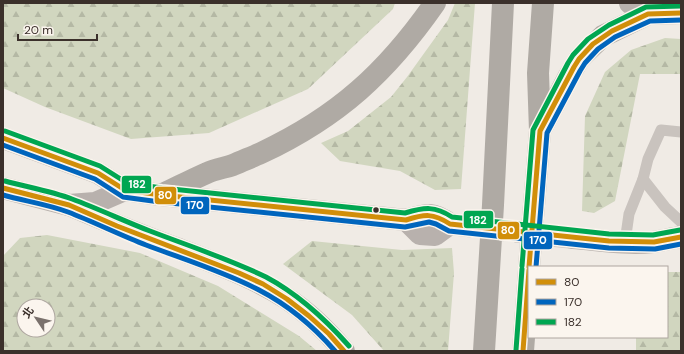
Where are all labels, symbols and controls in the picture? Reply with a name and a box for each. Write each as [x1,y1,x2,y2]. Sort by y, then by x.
scale bar [18,16,97,42]
text: 20 m [24,22,53,38]
line badge: 182 [121,175,152,194]
text: 182 [128,177,146,191]
line badge: 80 [154,186,177,205]
text: 80 [158,188,173,202]
line badge: 170 [180,196,210,215]
text: 170 [186,198,204,212]
unlabelled marker [371,205,381,215]
line badge: 182 [463,210,494,229]
text: 182 [469,213,487,227]
line badge: 80 [497,221,520,240]
text: 80 [501,223,516,237]
line badge: 170 [523,231,553,250]
text: 170 [529,233,547,247]
legend [528,266,668,338]
text: 80 [564,274,580,290]
text: 170 [564,294,582,310]
north arrow [16,298,56,338]
text: 北 [19,304,37,321]
text: 182 [564,314,582,330]

